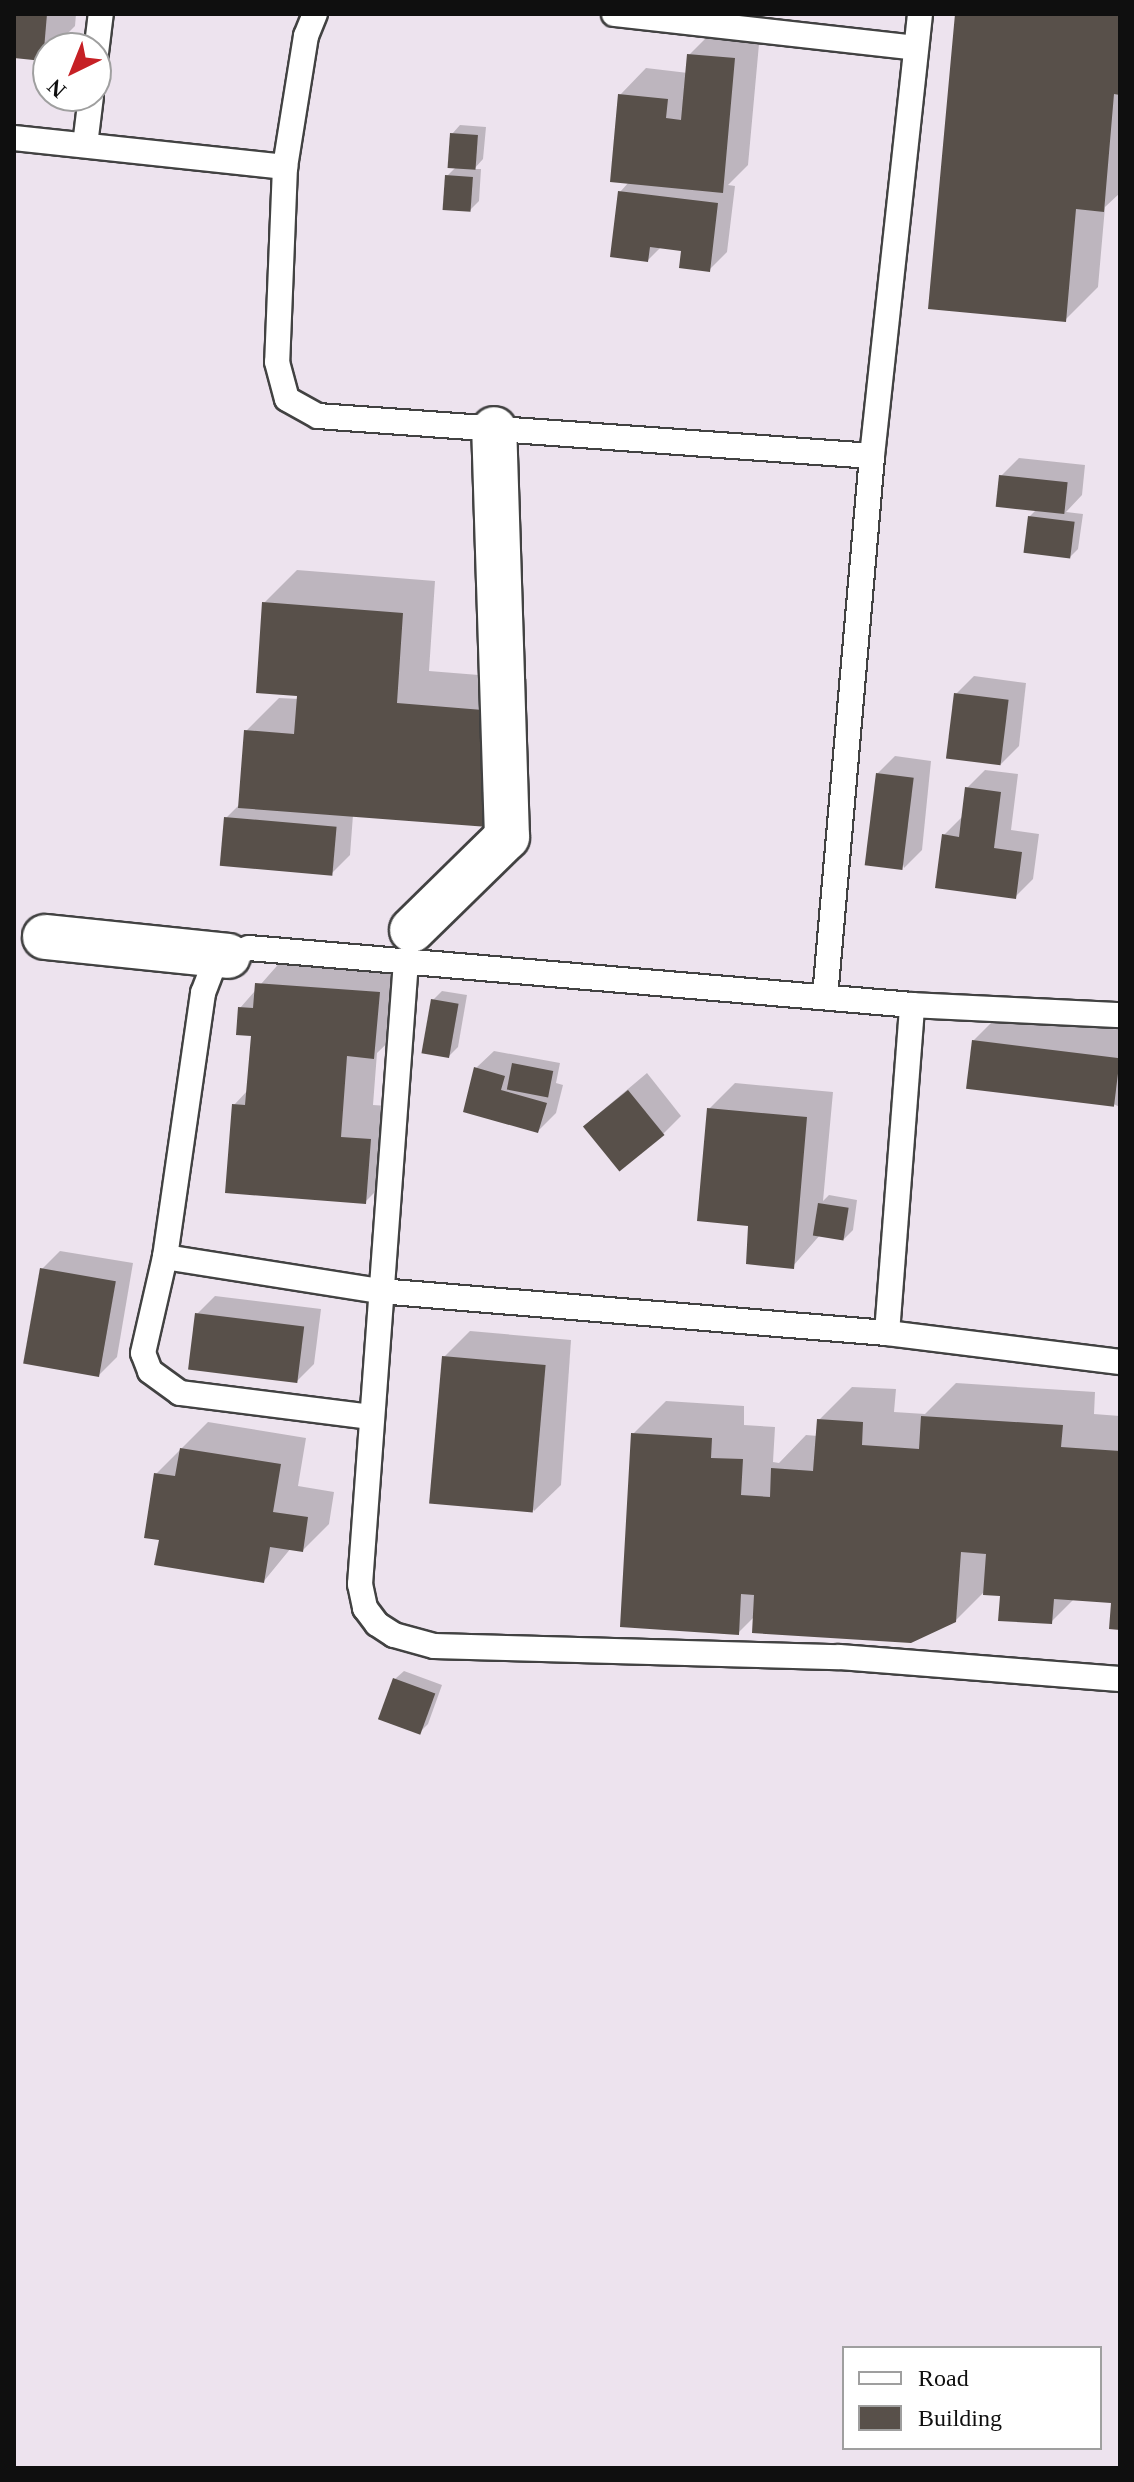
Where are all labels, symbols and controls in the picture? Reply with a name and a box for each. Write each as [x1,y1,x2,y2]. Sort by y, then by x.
north arrow [32,32,112,112]
text: N [42,74,71,103]
legend [842,2346,1102,2450]
text: Road [918,2365,969,2391]
text: Building [918,2405,1002,2431]

